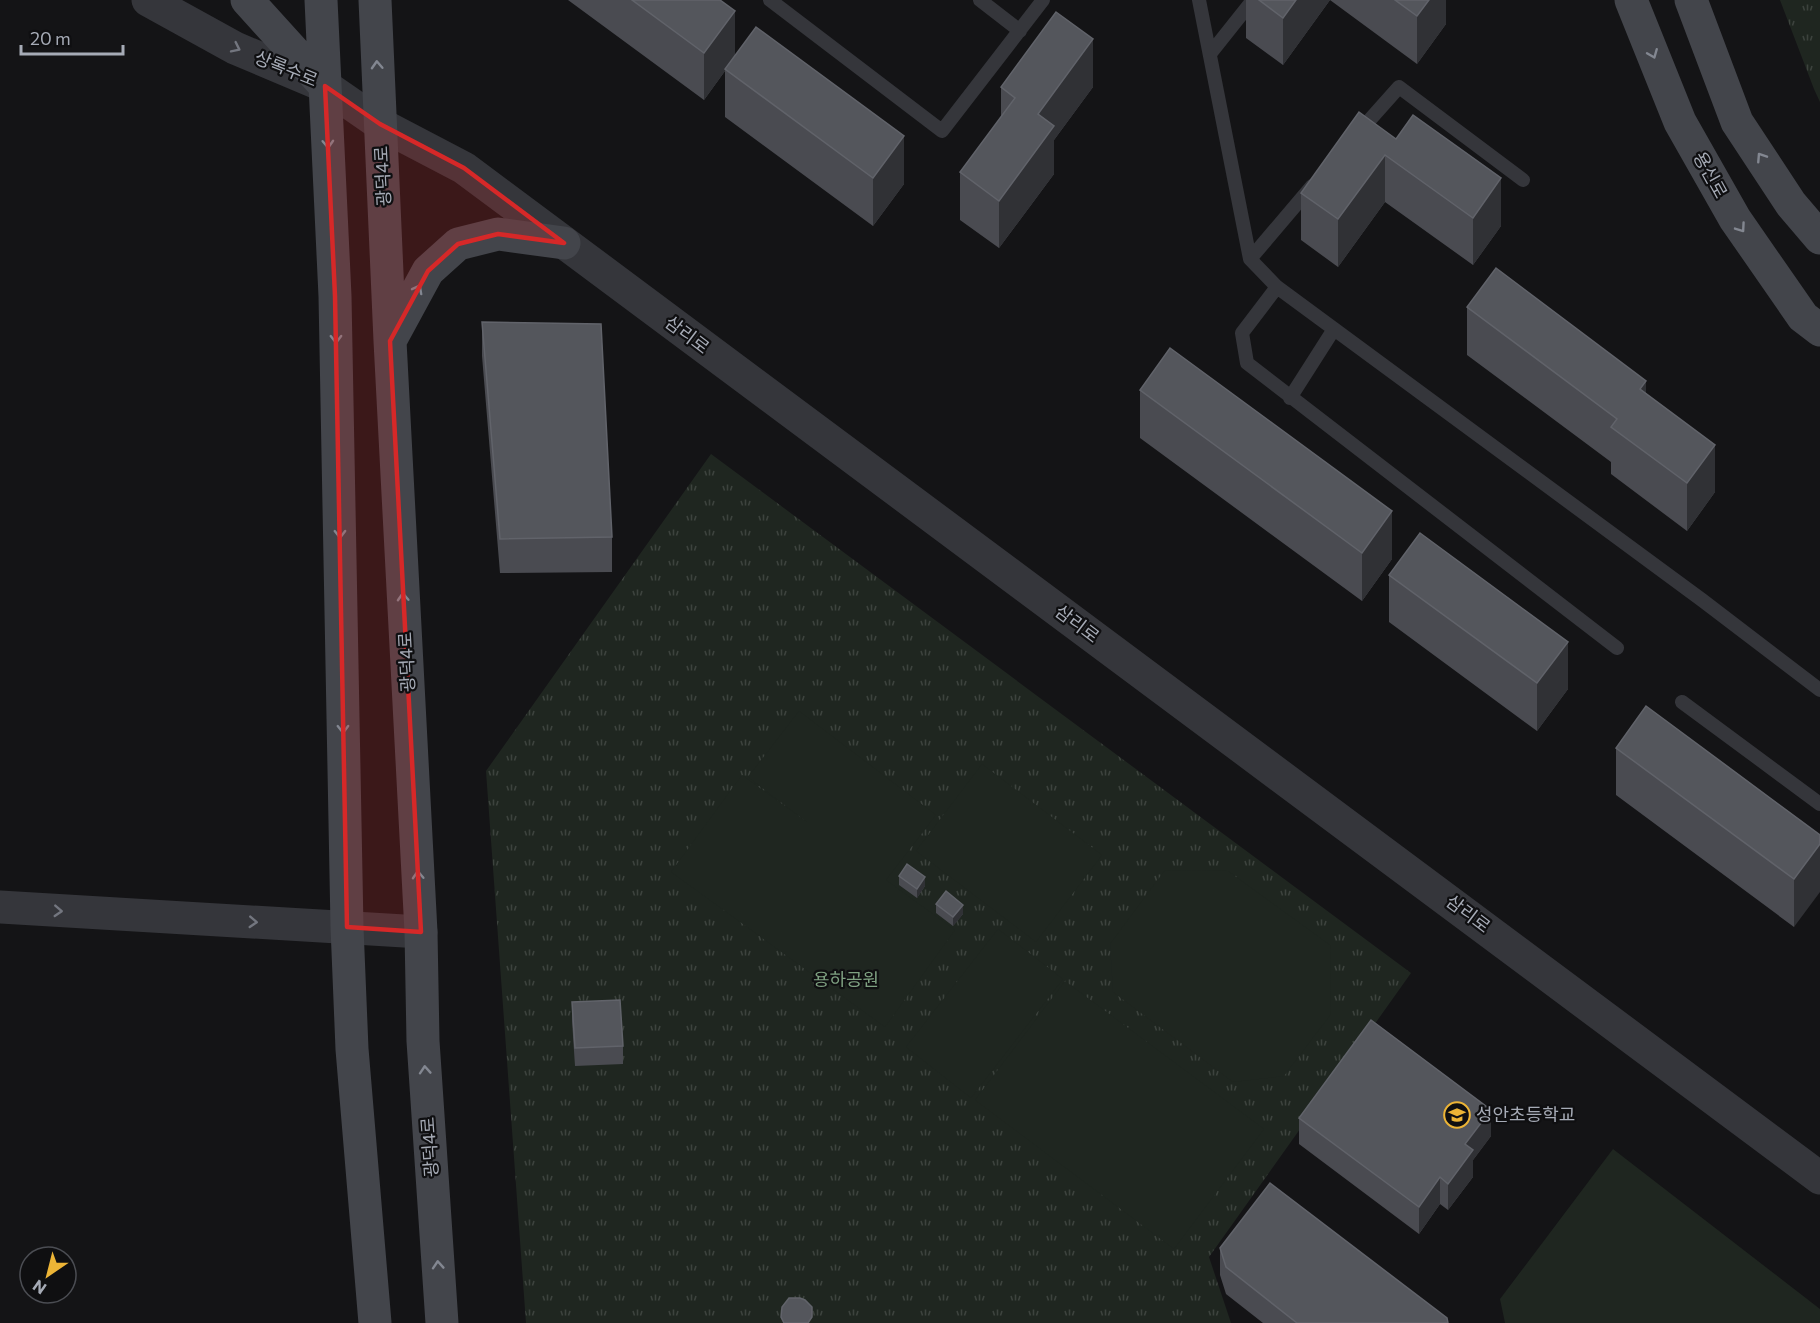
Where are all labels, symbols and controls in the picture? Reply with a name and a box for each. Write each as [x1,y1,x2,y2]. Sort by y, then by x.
scale bar [21,18,123,56]
text: 20 m [30,27,71,49]
one-way arrow [230,41,241,53]
street label: 상록수로 [252,45,321,91]
one-way arrow [1646,48,1658,59]
one-way arrow [371,61,384,70]
one-way arrow [321,140,334,149]
street label: 광덕4로 [369,145,395,207]
street label: 용신로 [1689,147,1733,202]
one-way arrow [1757,153,1768,164]
one-way arrow [1734,221,1745,232]
one-way arrow [411,285,422,295]
street label: 삼리로 [661,310,714,358]
one-way arrow [330,335,342,344]
one-way arrow [333,530,346,539]
one-way arrow [397,592,410,601]
street label: 삼리로 [1051,599,1104,647]
street label: 광덕4로 [393,631,419,693]
one-way arrow [337,724,350,733]
one-way arrow [412,871,425,880]
street label: 삼리로 [1442,889,1495,937]
one-way arrow [54,904,63,917]
one-way arrow [249,916,258,929]
park label: 용하공원 [813,968,879,990]
one-way arrow [418,1066,431,1075]
school or university icon: 성안초등학교 [1442,1100,1472,1130]
place label: 성안초등학교 [1476,1103,1575,1125]
street label: 광덕4로 [416,1116,442,1178]
north arrow [18,1245,78,1305]
one-way arrow [432,1260,445,1269]
text: N [29,1276,49,1299]

